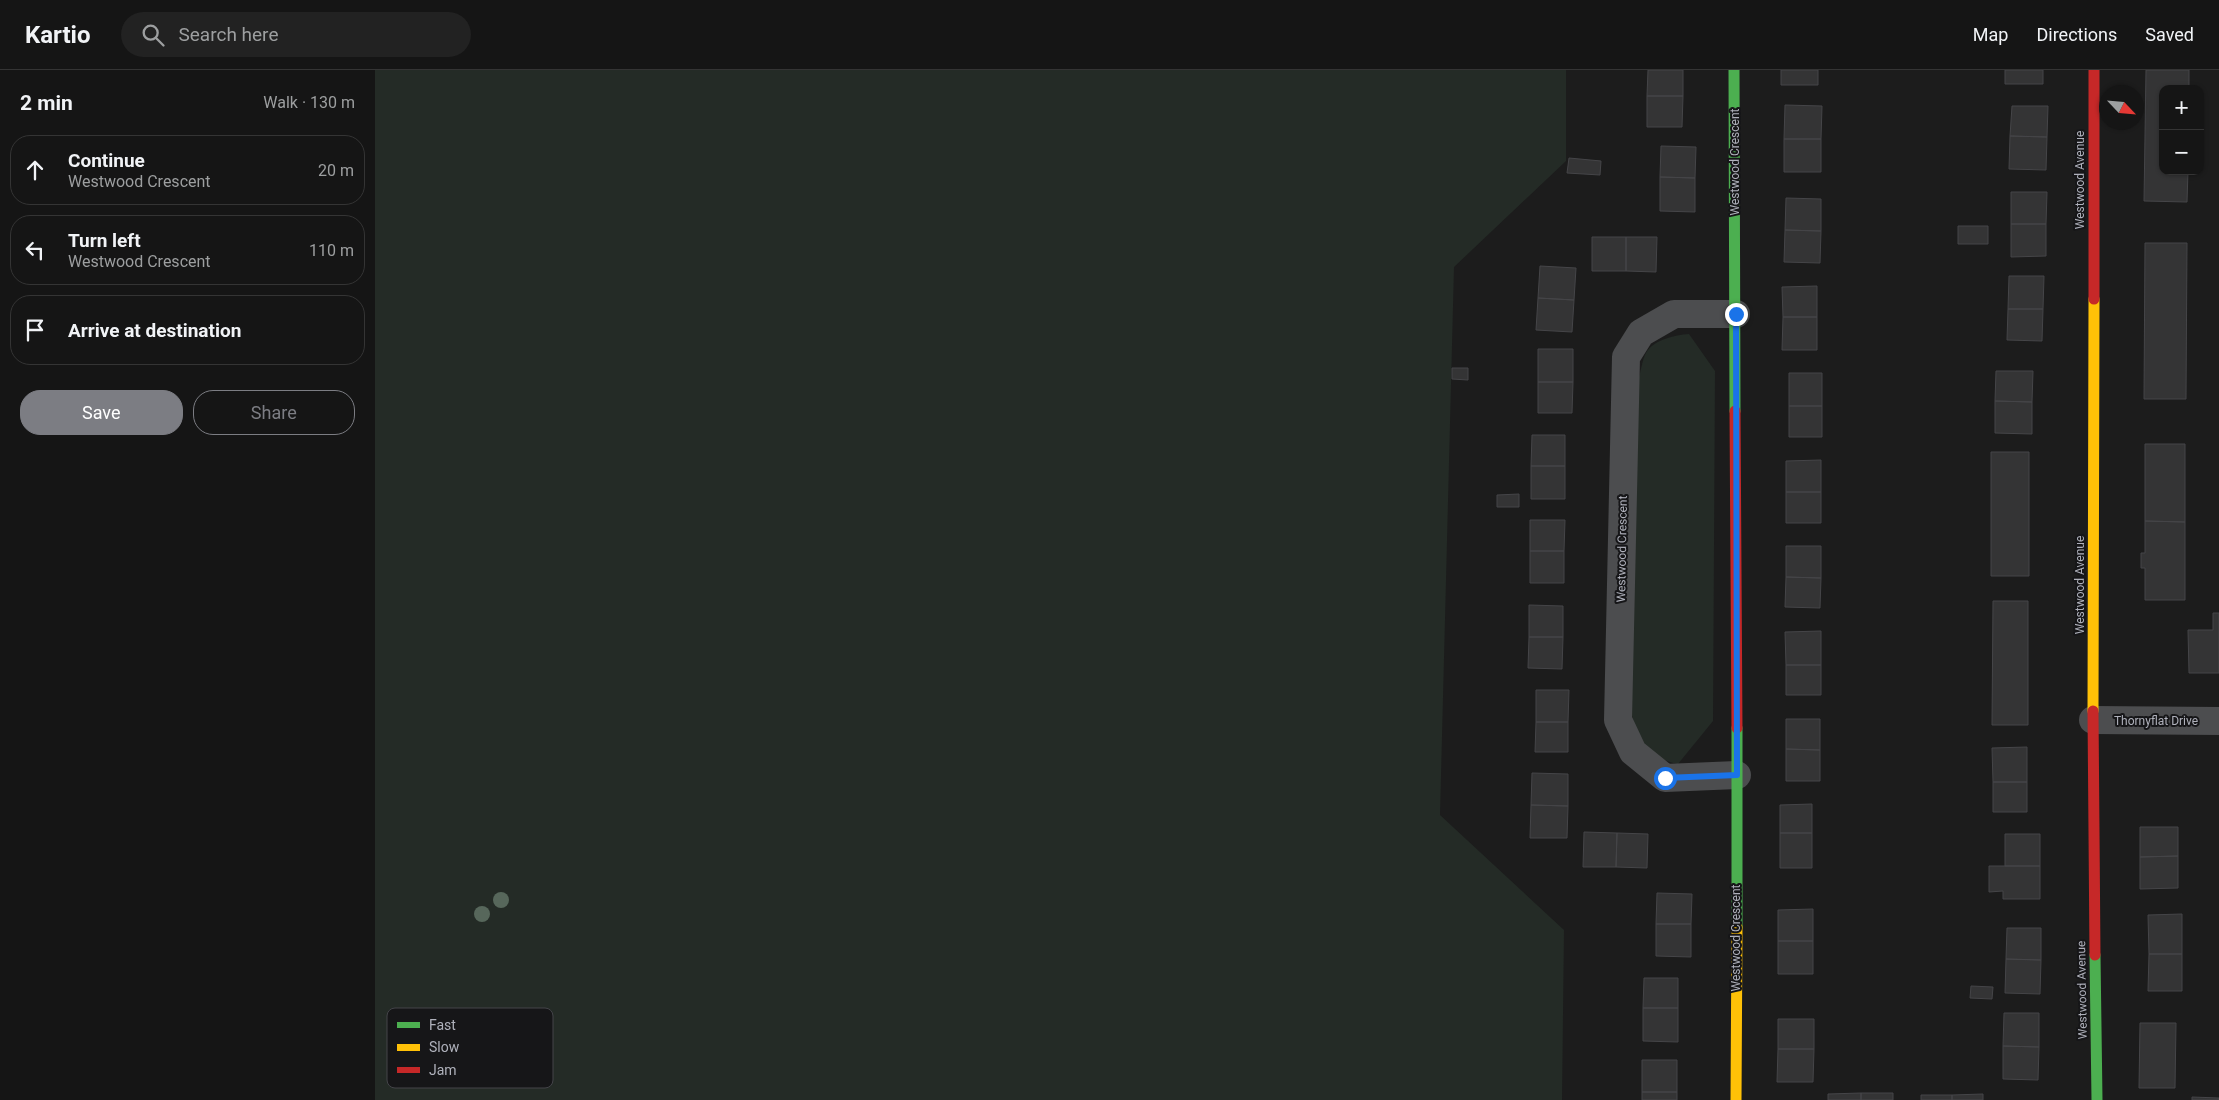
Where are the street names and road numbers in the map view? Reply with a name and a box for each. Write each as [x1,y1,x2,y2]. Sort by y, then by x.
street label: Westwood Crescent [1728,108,1742,215]
street label: Westwood Avenue [2073,131,2087,229]
street label: Westwood Crescent [1614,495,1630,603]
street label: Westwood Avenue [2073,536,2087,634]
street label: Thornyflat Drive [2114,714,2198,728]
street label: Westwood Crescent [1729,884,1743,991]
street label: Westwood Avenue [2074,941,2090,1039]

